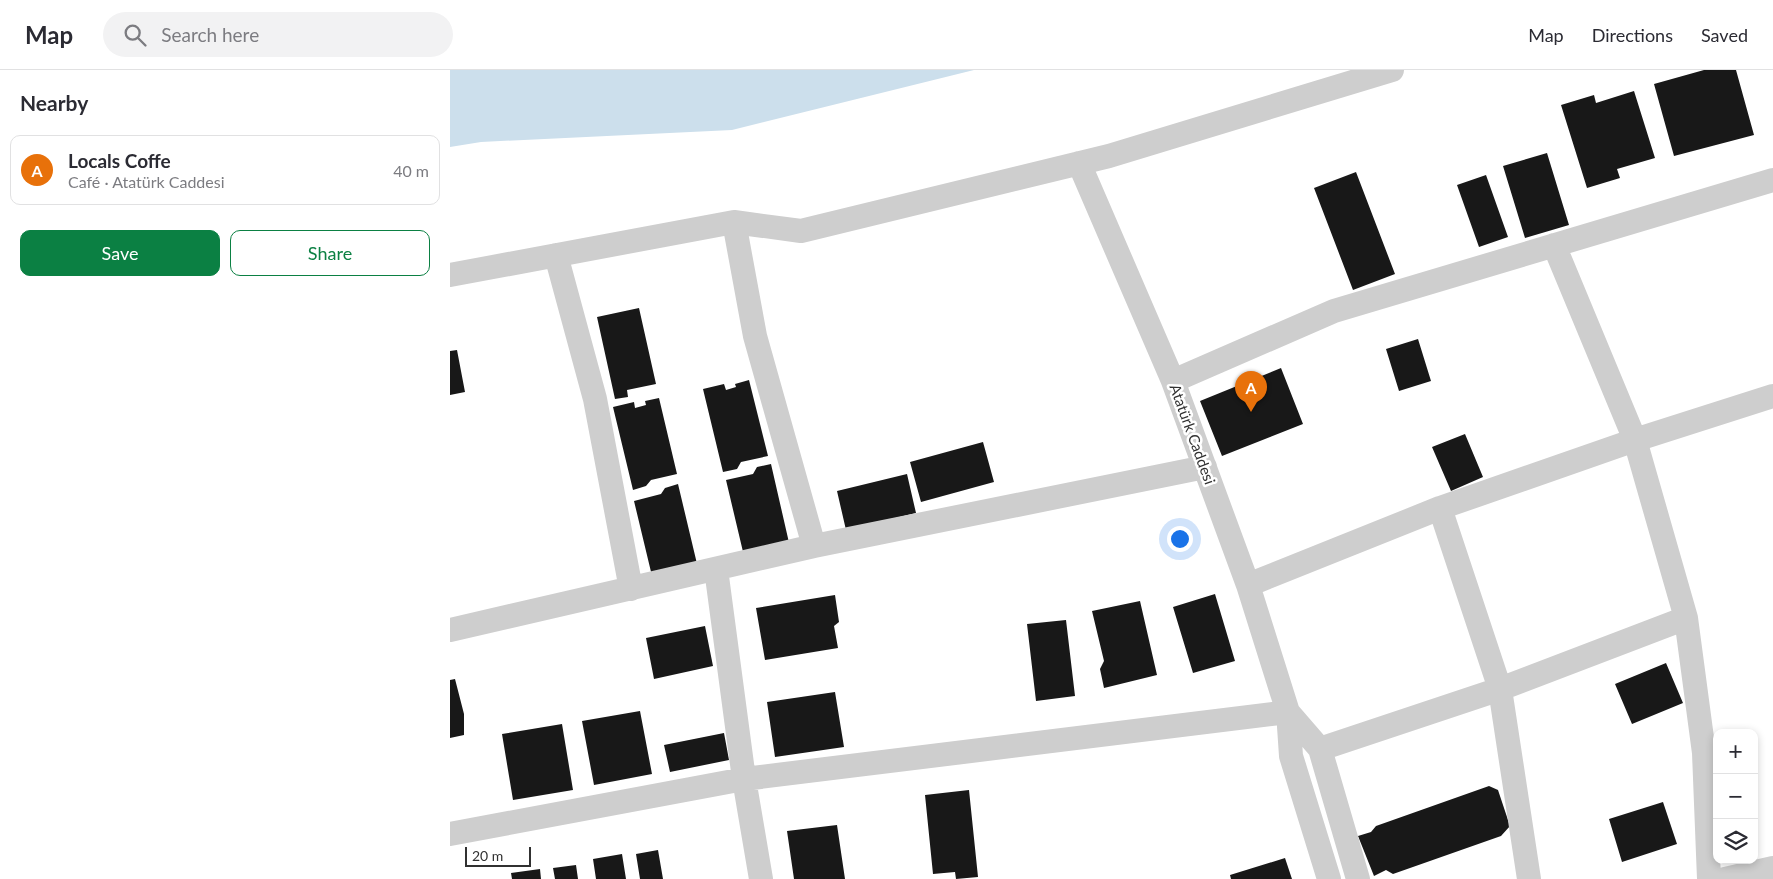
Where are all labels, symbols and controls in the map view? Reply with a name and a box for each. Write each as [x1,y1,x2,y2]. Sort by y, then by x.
search box [103,12,453,57]
text: Map [25,20,73,49]
icon: search [121,21,149,49]
text: Search here [161,23,259,46]
text: Map [1528,24,1564,46]
text: Directions [1592,24,1673,46]
text: Saved [1701,24,1748,46]
text: Nearby [20,90,88,115]
text: Locals Coffe [68,149,171,172]
text: A [31,161,43,180]
text: 40 m [393,161,429,180]
text: Café · Atatürk Caddesi [68,172,225,191]
button: Save [20,230,220,276]
button: Share [230,230,430,276]
pin: A [1235,371,1267,412]
street label: Atatürk Caddesi [1167,381,1219,487]
your location [1167,526,1193,552]
map controls [1713,729,1758,864]
button: + [1713,729,1758,774]
button: − [1713,774,1758,819]
button: layers [1713,819,1758,864]
scale bar [465,844,531,867]
text: 20 m [472,847,503,864]

